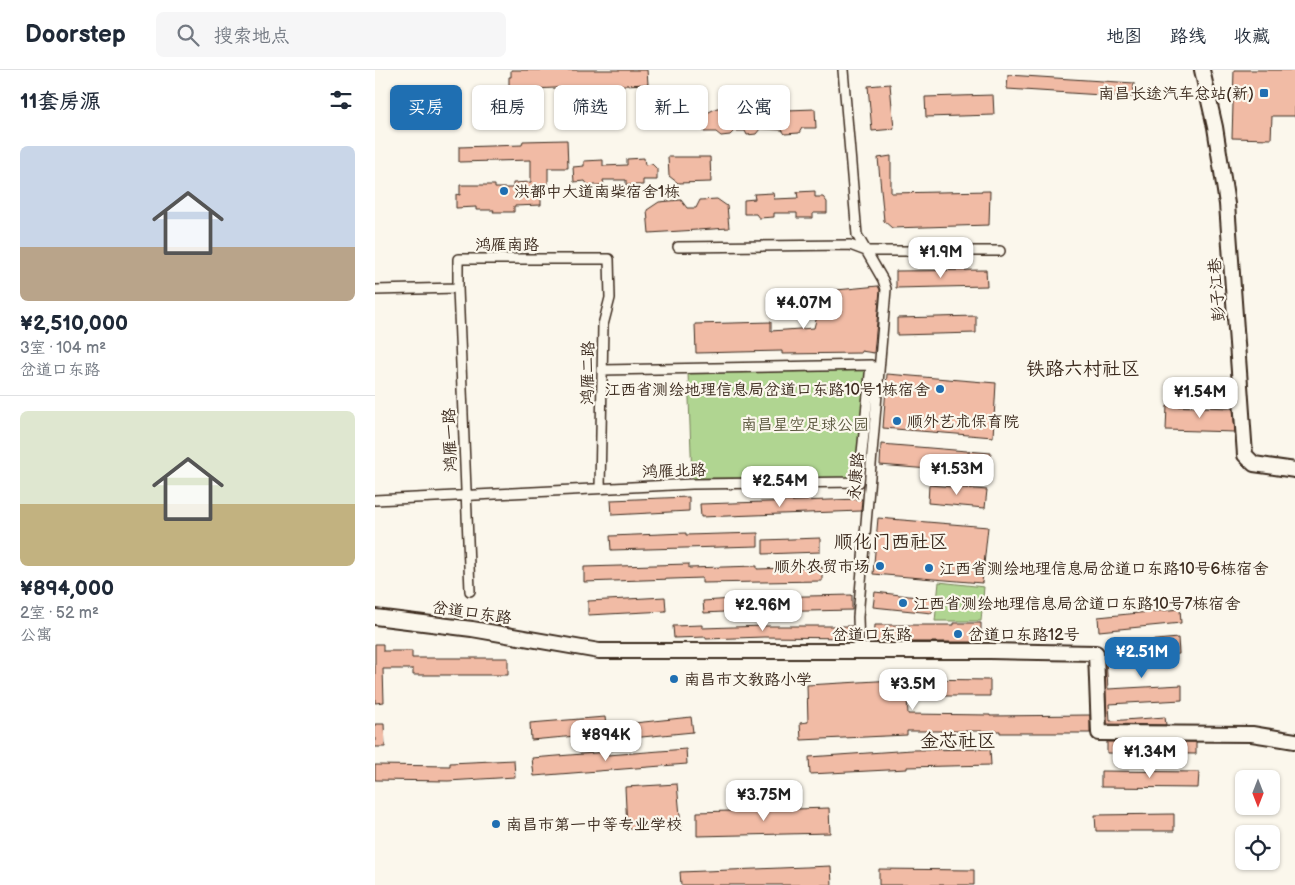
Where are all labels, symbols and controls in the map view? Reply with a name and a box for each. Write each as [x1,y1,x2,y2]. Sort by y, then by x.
search box [156,12,506,57]
text: Doorstep [25,20,126,49]
icon: search [174,21,202,49]
text: 搜索地点 [214,25,290,48]
text: 地图 [1106,26,1142,47]
text: 路线 [1170,26,1206,47]
text: 收藏 [1234,26,1270,47]
chip: 买房 [390,85,462,130]
chip: 租房 [472,85,544,130]
chip: 筛选 [554,85,626,130]
chip: 新上 [636,85,708,130]
chip: 公寓 [718,85,790,130]
place label: 南昌长途汽车总站(新) [1098,85,1254,104]
icon: filters [327,86,355,114]
marker: 南昌长途汽车总站(新) [1258,87,1270,99]
text: 11套房源 [20,89,101,114]
icon: home [143,178,233,268]
place label: 洪都中大道南柴宿舍1栋 [514,183,680,202]
marker: 洪都中大道南柴宿舍1栋 [498,185,510,197]
street label: 鸿雁南路 [475,236,539,255]
pin: ¥1.9M [906,236,976,279]
text: ¥1.9M [919,243,963,262]
street label: 彭子江巷 [1206,257,1229,322]
pin: ¥4.07M [763,288,845,330]
text: ¥4.07M [776,294,832,313]
text: ¥2,510,000 [20,311,128,336]
text: 3室 · 104 m² [20,339,106,358]
street label: 鸿雁二路 [578,341,599,405]
district label: 铁路六村社区 [1026,358,1140,381]
text: 岔道口东路 [20,361,100,380]
pin: ¥1.54M [1159,376,1241,419]
place label: 江西省测绘地理信息局岔道口东路10号1栋宿舍 [604,381,930,400]
marker: 江西省测绘地理信息局岔道口东路10号1栋宿舍 [934,383,946,395]
text: ¥1.54M [1174,383,1226,402]
street label: 鸿雁一路 [440,408,461,472]
place label: 顺外艺术保育院 [907,413,1019,432]
marker: 顺外艺术保育院 [891,415,903,427]
park label: 南昌星空足球公园 [741,416,869,435]
icon: home [143,444,233,534]
street label: 永康路 [845,451,868,501]
pin: ¥1.53M [916,454,998,496]
text: ¥1.53M [931,460,983,479]
street label: 鸿雁北路 [642,461,706,482]
pin: ¥2.54M [739,466,821,508]
text: ¥2.54M [752,472,808,491]
district label: 顺化门西社区 [834,531,948,554]
place label: 顺外农贸市场 [774,558,870,577]
marker: 顺外农贸市场 [874,560,886,572]
place label: 江西省测绘地理信息局岔道口东路10号6栋宿舍 [939,560,1268,579]
marker: 江西省测绘地理信息局岔道口东路10号6栋宿舍 [923,562,935,574]
text: ¥894,000 [20,576,114,601]
pin: ¥2.96M [722,590,804,632]
place label: 江西省测绘地理信息局岔道口东路10号7栋宿舍 [913,595,1240,614]
text: ¥2.96M [735,596,791,615]
marker: 江西省测绘地理信息局岔道口东路10号7栋宿舍 [897,597,909,609]
street label: 岔道口东路 [431,599,513,628]
text: 2室 · 52 m² [20,604,99,623]
text: 公寓 [20,626,52,645]
street label: 岔道口东路 [832,626,912,645]
place label: 岔道口东路12号 [968,626,1080,645]
marker: 岔道口东路12号 [952,628,964,640]
pin: ¥2.51M [1101,636,1183,679]
text: ¥2.51M [1116,643,1168,662]
pin: ¥3.5M [878,668,948,711]
place label: 南昌市文教路小学 [684,671,812,690]
marker: 南昌市文教路小学 [668,673,680,685]
text: ¥3.5M [890,675,936,694]
pin: ¥894K [571,720,641,762]
text: ¥894K [581,726,631,745]
district label: 金芯社区 [920,730,996,753]
pin: ¥1.34M [1109,736,1191,779]
text: ¥1.34M [1124,743,1176,762]
north arrow [1235,770,1280,815]
map controls [1235,770,1280,870]
pin: ¥3.75M [723,780,805,822]
text: ¥3.75M [737,786,791,805]
place label: 南昌市第一中等专业学校 [506,816,682,835]
marker: 南昌市第一中等专业学校 [490,818,502,830]
button: locate [1235,825,1280,870]

